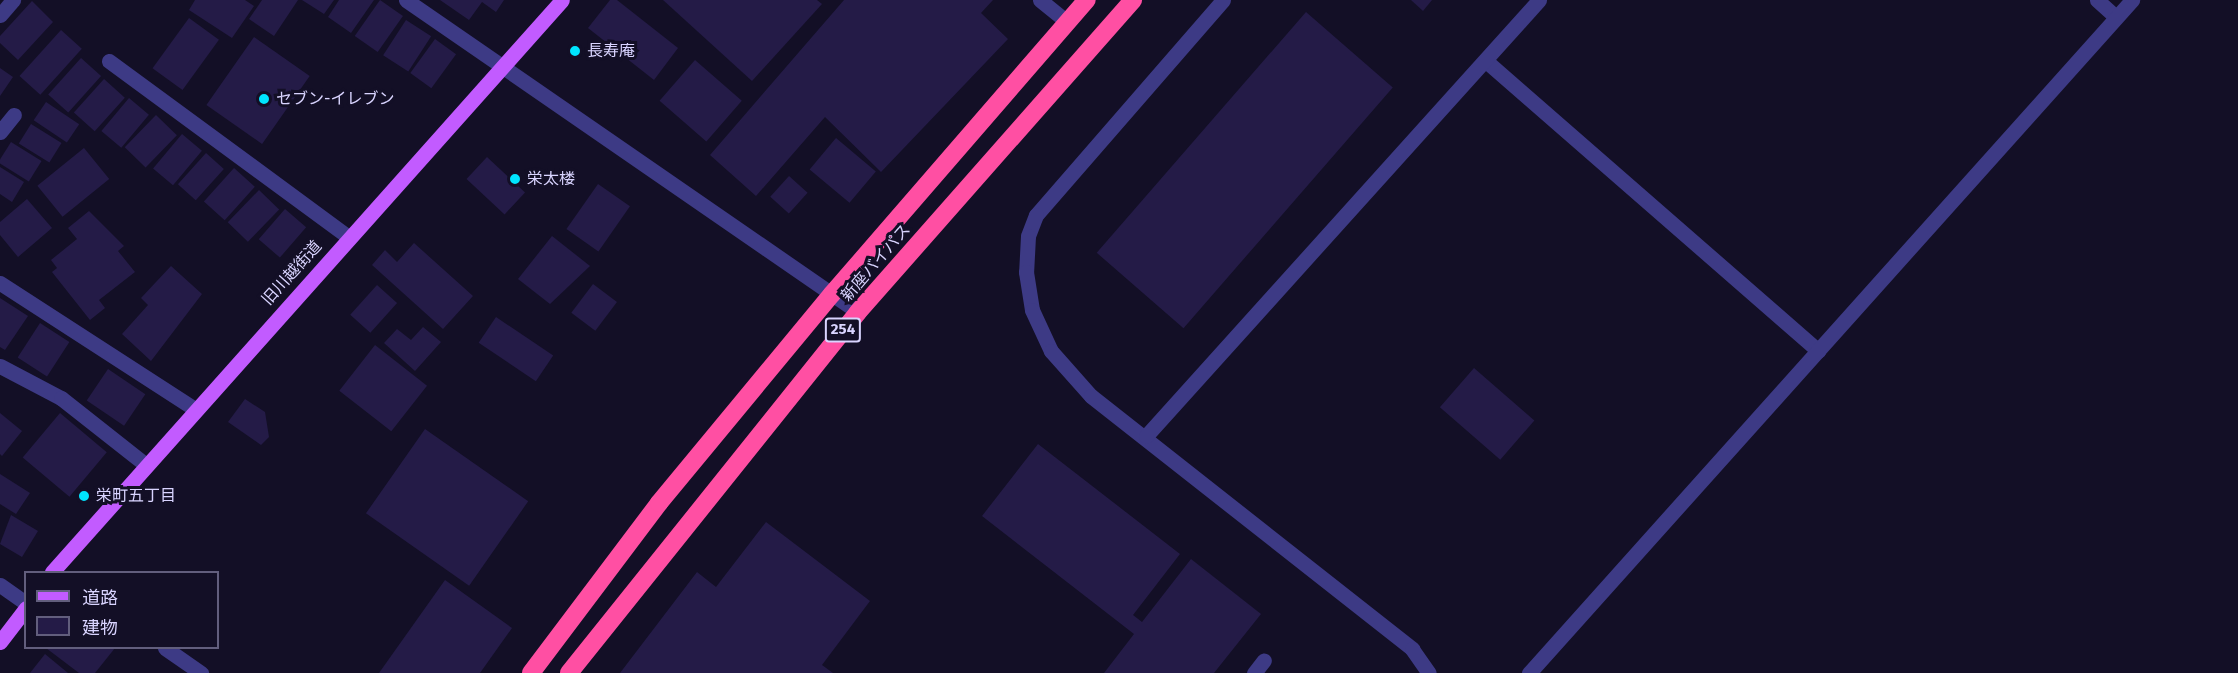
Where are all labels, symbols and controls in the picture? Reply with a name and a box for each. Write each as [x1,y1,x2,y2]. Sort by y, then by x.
place label: 長寿庵 [587,41,635,61]
marker: 長寿庵 [568,44,582,58]
place label: セブン-イレブン [276,89,394,109]
marker: セブン-イレブン [257,92,271,106]
place label: 栄太楼 [527,169,575,189]
marker: 栄太楼 [508,172,522,186]
street label: 新座バイパス [837,220,915,306]
street label: 旧川越街道 [258,237,326,309]
road number: 254 [824,318,862,342]
place label: 栄町五丁目 [96,486,176,506]
marker: 栄町五丁目 [77,489,91,503]
legend [24,571,219,649]
text: 道路 [82,587,118,609]
text: 建物 [82,617,118,639]

